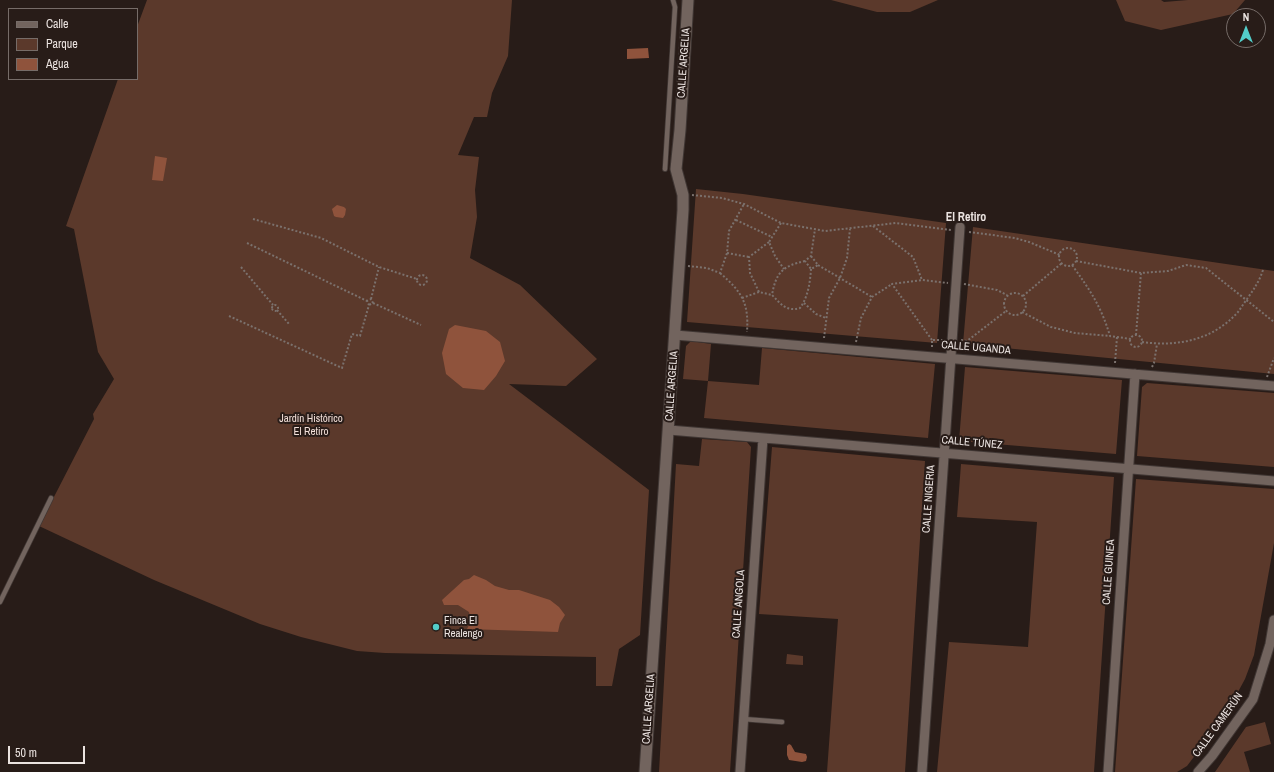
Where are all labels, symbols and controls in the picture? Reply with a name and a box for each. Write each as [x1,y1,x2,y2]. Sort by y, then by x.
legend [8,8,138,80]
north arrow [1226,8,1266,48]
text: N [1243,10,1249,24]
text: Calle [46,16,68,32]
street label: CALLE ARGELIA [675,28,693,98]
text: Parque [46,36,78,52]
text: Agua [46,56,69,72]
district label: El Retiro [946,211,986,225]
street label: CALLE UGANDA [941,338,1011,358]
street label: CALLE ARGELIA [663,351,681,421]
park label: Jardín Histórico El Retiro [279,412,343,438]
street label: CALLE TÚNEZ [941,434,1003,452]
street label: CALLE NIGERIA [920,465,938,533]
street label: CALLE GUINEA [1100,539,1118,605]
street label: CALLE ANGOLA [730,569,748,639]
place label: Finca El Realengo [444,614,483,640]
marker: Finca El Realengo [431,622,441,632]
street label: CALLE ARGELIA [640,674,658,744]
street label: CALLE CAMERÚN [1190,690,1246,760]
scale bar [10,738,87,764]
text: 50 m [15,745,37,761]

